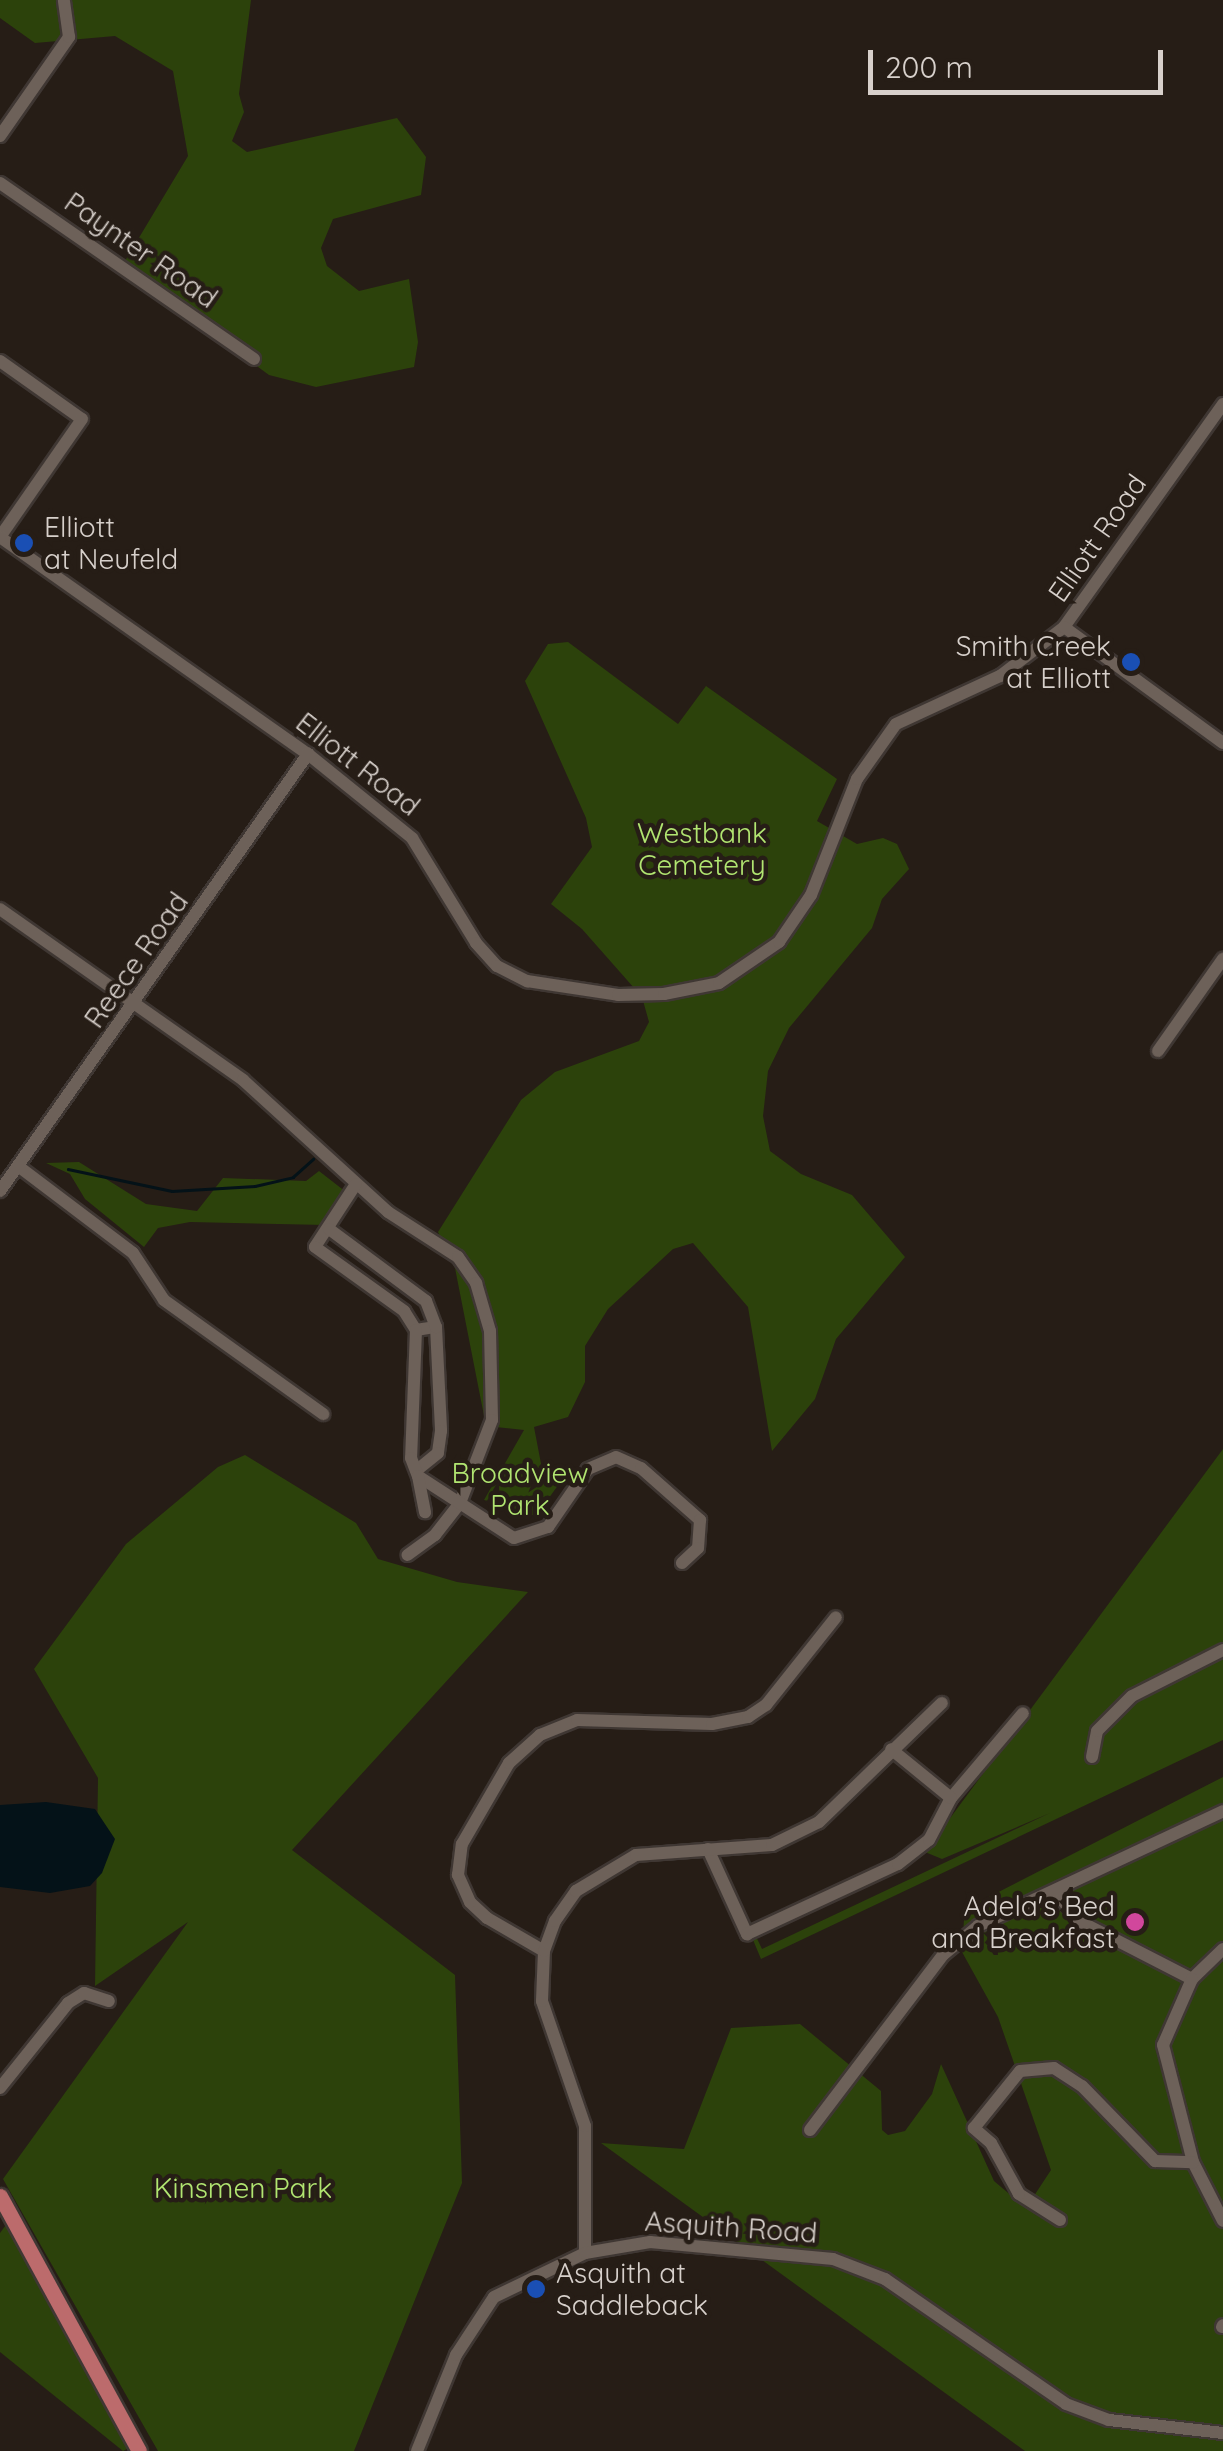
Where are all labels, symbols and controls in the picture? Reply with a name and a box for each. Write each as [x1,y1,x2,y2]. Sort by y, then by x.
scale bar [873,30,1168,92]
text: 200 m [885,48,973,86]
street label: Paynter Road [58,185,224,315]
street label: Elliott Road [1041,468,1153,608]
place label: Elliott at Neufeld [44,510,178,576]
marker: Elliott at Neufeld [13,532,35,554]
place label: Smith Creek at Elliott [956,629,1111,695]
marker: Smith Creek at Elliott [1120,651,1142,673]
street label: Elliott Road [289,705,427,823]
park label: Westbank Cemetery [637,816,767,882]
street label: Reece Road [77,886,195,1034]
park label: Broadview Park [452,1456,588,1522]
place label: Adela's Bed and Breakfast [931,1889,1115,1955]
marker: Adela's Bed and Breakfast [1124,1911,1146,1933]
park label: Kinsmen Park [154,2171,332,2205]
street label: Asquith Road [644,2204,818,2250]
place label: Asquith at Saddleback [556,2256,708,2322]
marker: Asquith at Saddleback [525,2278,547,2300]

